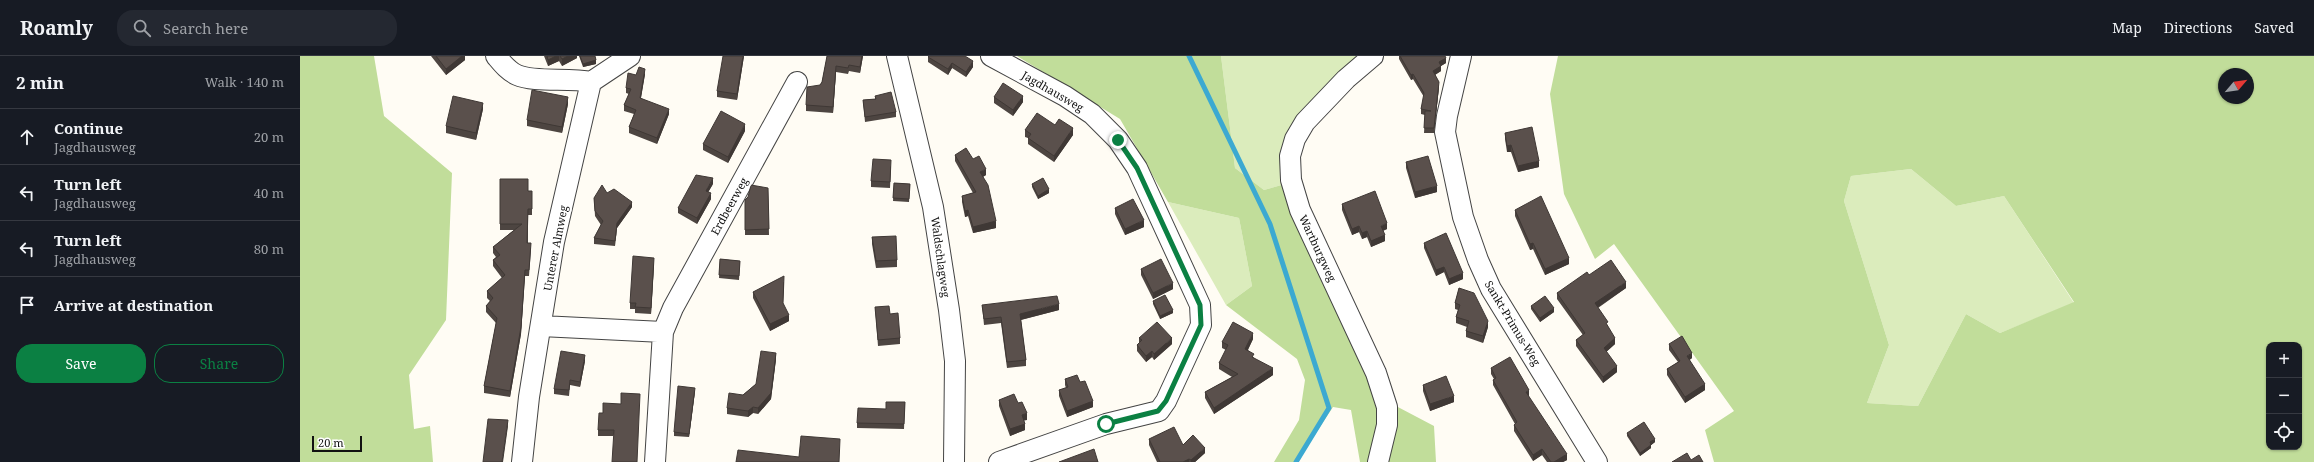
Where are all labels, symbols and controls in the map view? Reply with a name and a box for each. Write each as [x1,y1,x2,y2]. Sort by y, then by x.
search box [117,10,397,46]
text: Roamly [20,15,93,41]
icon: search [131,17,153,39]
text: Search here [163,18,248,38]
text: Map [2112,18,2142,37]
text: Directions [2164,18,2232,37]
text: Saved [2254,18,2294,37]
street label: Jagdhausweg [1018,67,1087,115]
north arrow [2218,68,2254,104]
text: 2 min [16,71,64,94]
text: Walk · 140 m [205,73,284,91]
text: Continue [54,118,123,138]
icon: ahead [16,126,38,148]
text: 20 m [254,128,284,146]
route end [1109,131,1127,149]
text: Jagdhausweg [54,138,136,156]
text: Turn left [54,174,122,194]
street label: Erdbeerweg [707,174,751,238]
icon: left [16,182,38,204]
text: 40 m [254,184,284,202]
text: Jagdhausweg [54,194,136,212]
street label: Unterer Almweg [539,204,571,292]
street label: Wartburgweg [1296,212,1340,284]
street label: Waldschlagweg [928,216,954,298]
text: Turn left [54,230,122,250]
icon: left [16,238,38,260]
text: 80 m [254,240,284,258]
text: Jagdhausweg [54,250,136,268]
street label: Sankt-Primus-Weg [1482,278,1544,368]
icon: arrive [16,294,38,316]
text: Arrive at destination [54,295,213,315]
map controls [2266,342,2302,450]
button: + [2266,342,2302,378]
button: Save [16,344,146,383]
button: Share [154,344,284,383]
button: − [2266,378,2302,414]
button: locate [2266,414,2302,450]
route start [1097,415,1115,433]
scale bar [312,434,362,453]
text: 20 m [318,435,344,450]

